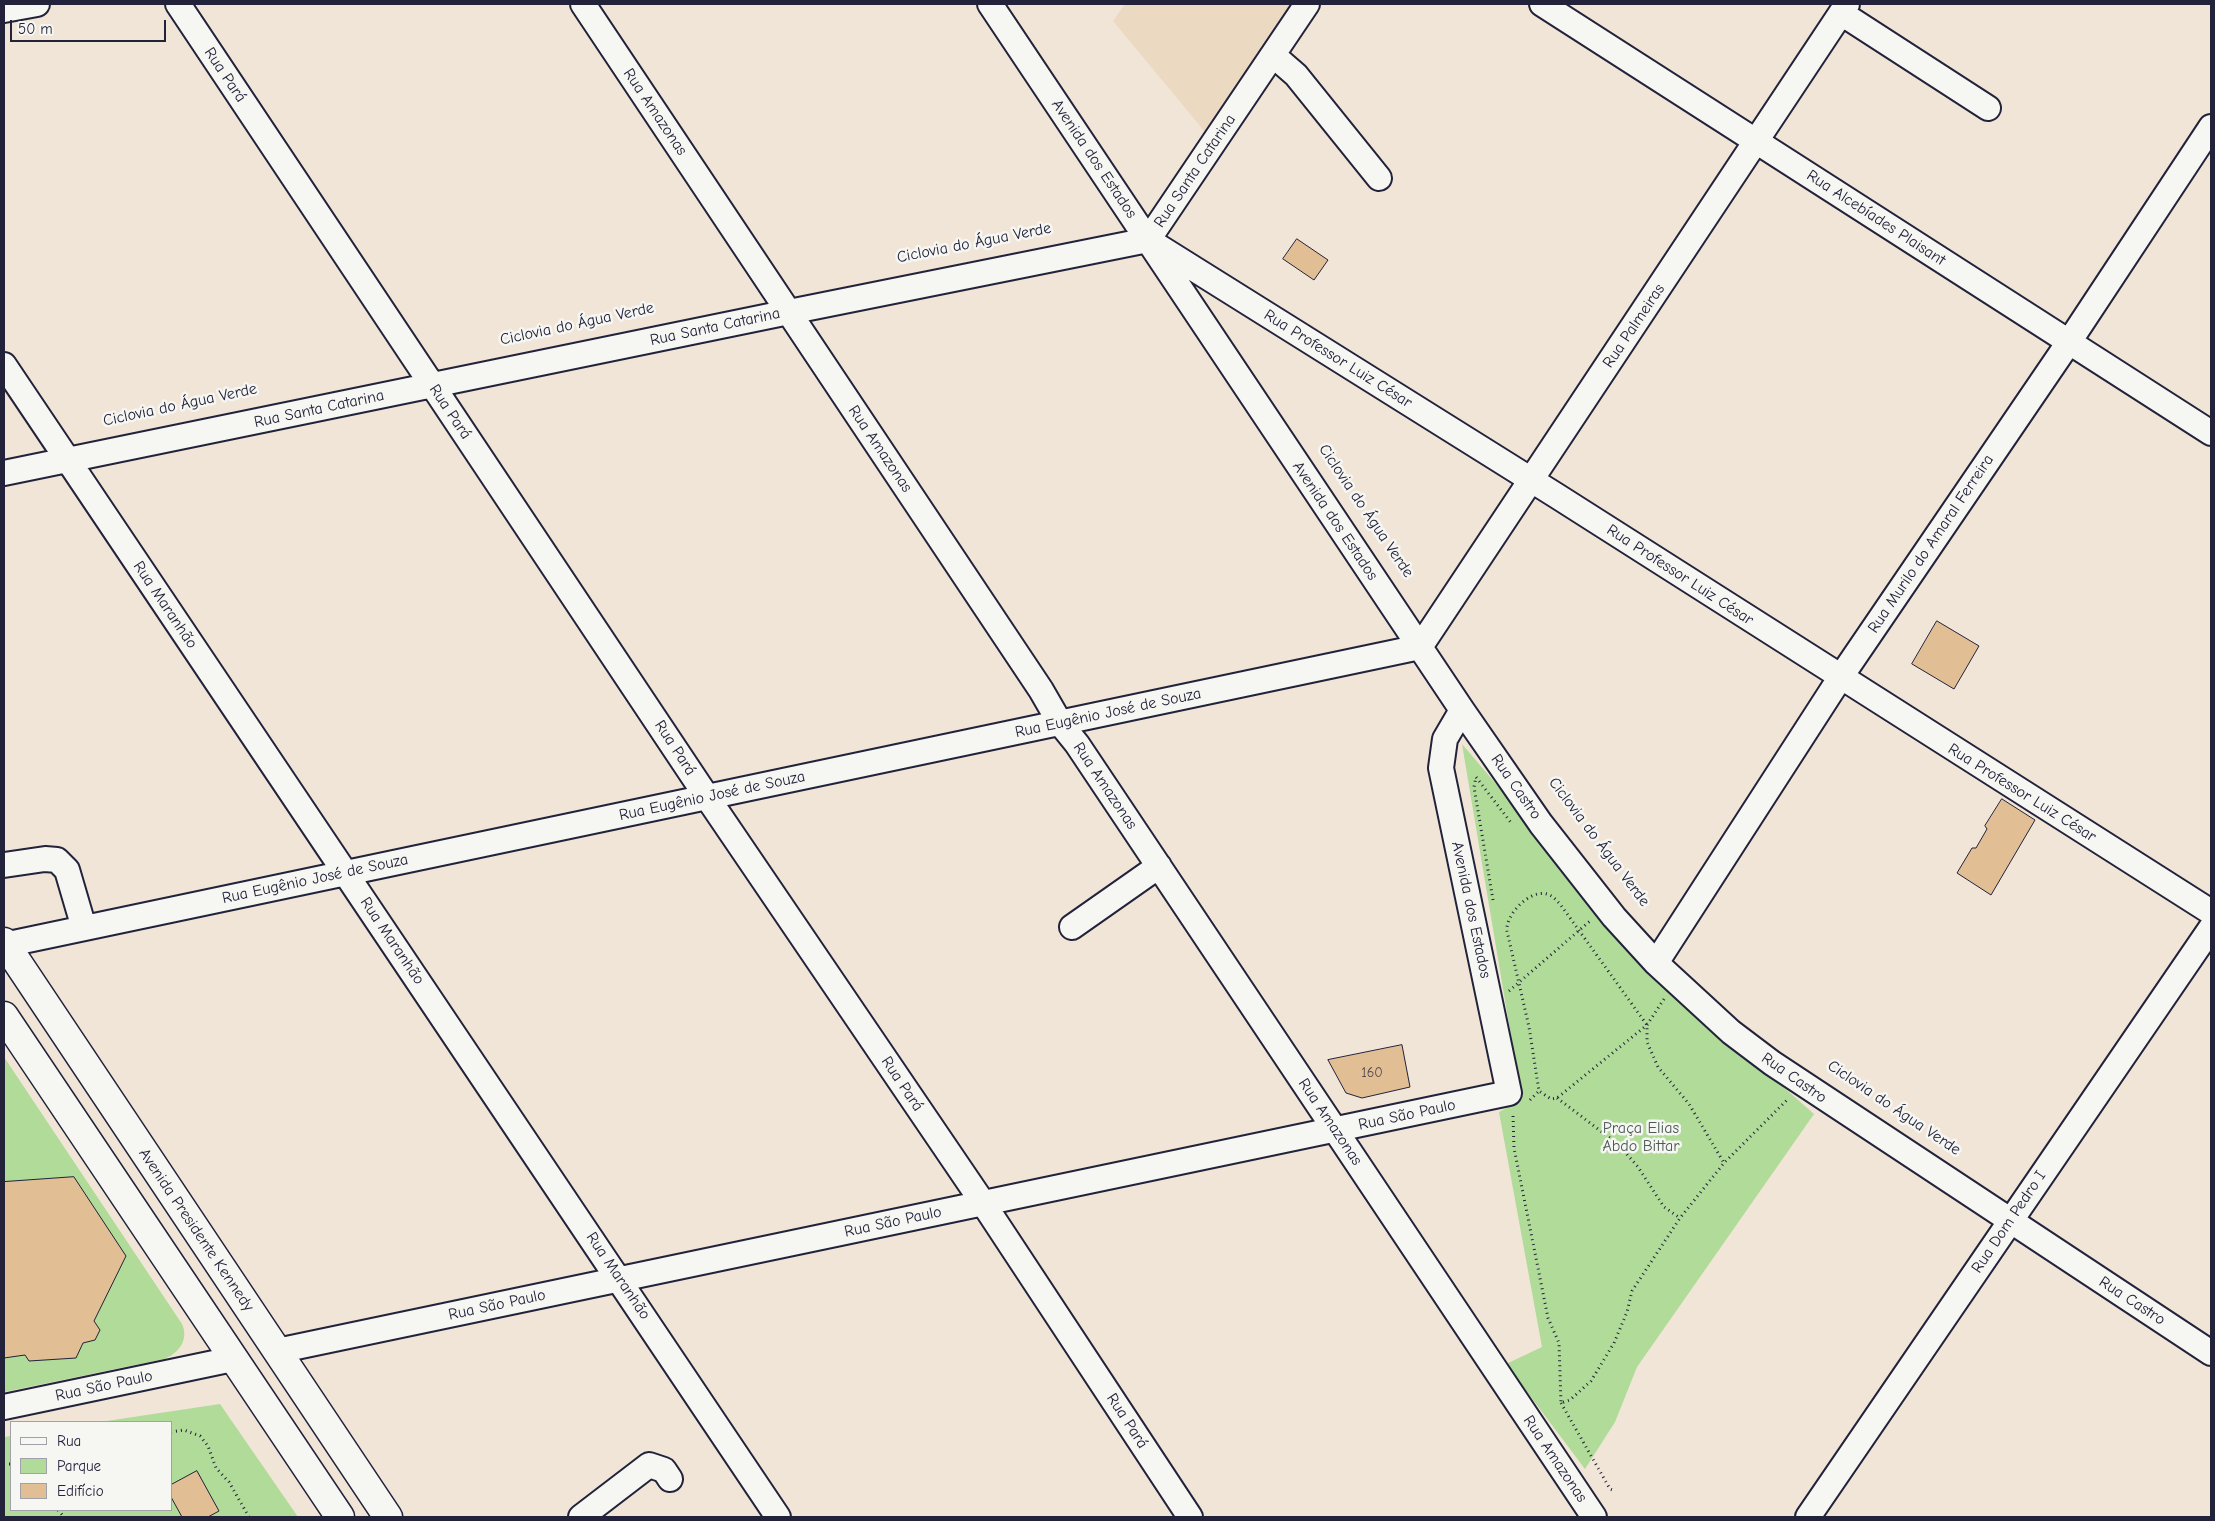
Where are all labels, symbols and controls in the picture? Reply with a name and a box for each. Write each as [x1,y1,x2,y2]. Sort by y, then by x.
scale bar [12,10,169,42]
text: 50 m [18,20,53,38]
street label: Rua Pará [200,44,250,106]
street label: Rua Amazonas [619,65,691,159]
street label: Avenida dos Estados [1047,96,1141,222]
street label: Rua Santa Catarina [1150,111,1240,231]
street label: Rua Alcebíades Plaisant [1803,166,1949,270]
street label: Ciclovia do Água Verde [895,219,1053,267]
street label: Rua Palmeiras [1599,280,1669,372]
street label: Ciclovia do Água Verde [498,298,656,350]
street label: Rua Santa Catarina [648,304,782,350]
street label: Rua Professor Luiz César [1260,305,1416,413]
street label: Ciclovia do Água Verde [101,379,259,431]
street label: Rua Pará [425,381,475,443]
street label: Rua Santa Catarina [252,386,386,432]
street label: Rua Amazonas [844,402,916,496]
street label: Ciclovia do Água Verde [1314,441,1418,581]
street label: Rua Murilo do Amaral Ferreira [1864,451,1998,637]
street label: Avenida dos Estados [1288,458,1382,584]
street label: Rua Professor Luiz César [1603,520,1757,630]
street label: Rua Maranhão [129,558,201,652]
street label: Rua Eugênio José de Souza [1013,684,1203,742]
street label: Rua Pará [650,717,700,779]
street label: Rua Amazonas [1069,739,1141,833]
street label: Rua Professor Luiz César [1944,739,2100,847]
street label: Rua Castro [1487,751,1545,823]
street label: Rua Eugênio José de Souza [617,767,807,825]
street label: Ciclovia do Água Verde [1544,774,1654,910]
street label: Avenida dos Estados [1447,840,1495,980]
street label: Rua Eugênio José de Souza [220,850,410,908]
street label: Rua Maranhão [356,894,428,988]
street label: Rua Castro [1758,1049,1830,1107]
street label: Rua Pará [877,1053,927,1115]
street label: Ciclovia do Água Verde [1824,1056,1964,1160]
house number: 160 [1361,1065,1383,1081]
street label: Rua Amazonas [1294,1075,1366,1169]
street label: Rua São Paulo [1357,1095,1457,1135]
park label: Praça Elias Abdo Bittar [1603,1118,1679,1156]
street label: Avenida Presidente Kennedy [134,1145,258,1315]
street label: Rua Dom Pedro I [1968,1167,2050,1277]
street label: Rua São Paulo [843,1202,943,1242]
street label: Rua Maranhão [582,1229,654,1323]
street label: Rua Castro [2095,1272,2169,1330]
street label: Rua São Paulo [447,1285,547,1325]
street label: Rua São Paulo [54,1366,154,1406]
street label: Rua Pará [1102,1390,1152,1452]
street label: Rua Amazonas [1519,1412,1591,1506]
legend [10,1421,172,1511]
text: Rua [57,1432,81,1450]
text: Parque [57,1457,101,1475]
text: Edifício [57,1482,104,1500]

